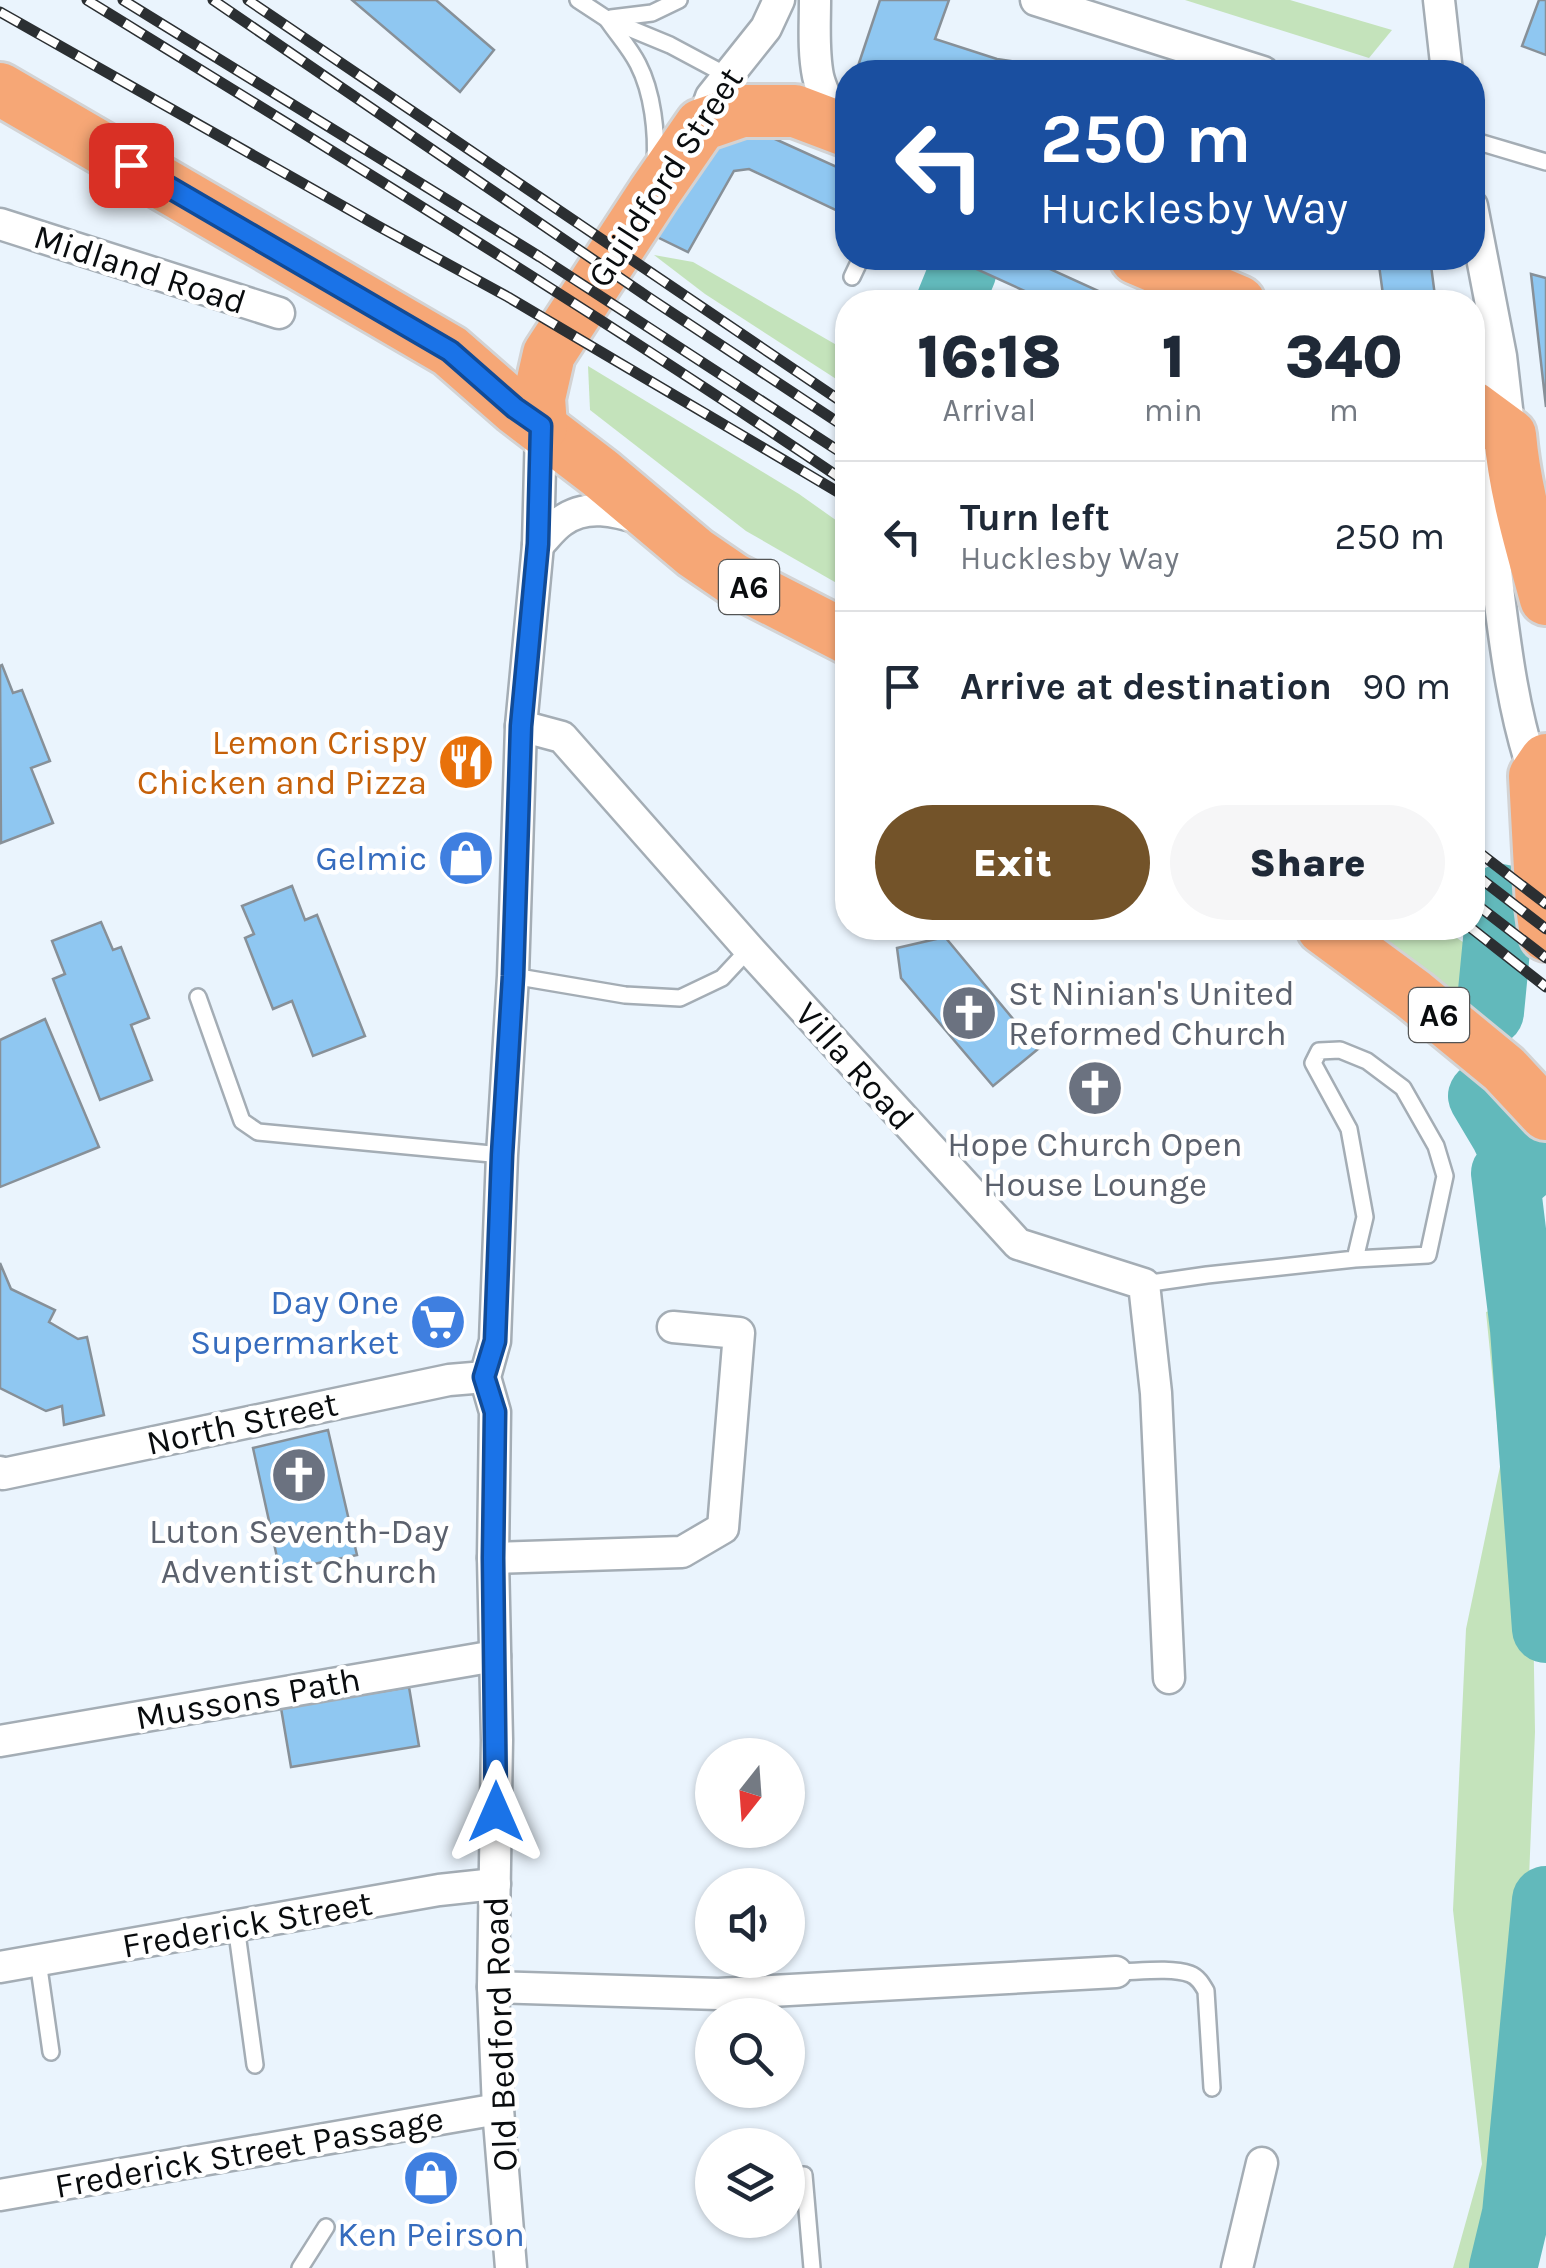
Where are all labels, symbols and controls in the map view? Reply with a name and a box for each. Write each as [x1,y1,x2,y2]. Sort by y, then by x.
street label: Guildford Street [579,60,752,295]
text: 250 m [1040,98,1252,180]
icon: left [875,100,1005,230]
pin [89,123,174,208]
icon: arrive [104,138,159,193]
text: Hucklesby Way [1040,182,1348,234]
street label: Midland Road [29,216,251,323]
text: 16:18 [917,322,1061,392]
text: 1 [1162,322,1185,392]
text: 340 [1285,322,1403,392]
text: Arrival [943,392,1036,429]
text: min [1144,392,1203,429]
text: m [1329,392,1359,429]
text: Turn left [960,495,1110,540]
icon: left [875,509,930,564]
text: 250 m [1334,514,1445,559]
text: Hucklesby Way [960,540,1179,577]
road number: A6 [719,560,779,614]
icon: arrive [875,659,930,714]
text: Arrive at destination [960,664,1332,709]
text: 90 m [1362,664,1451,709]
place label: Lemon Crispy Chicken and Pizza [137,722,427,803]
restaurant icon: Lemon Crispy Chicken and Pizza [436,732,496,792]
button: Exit [875,805,1150,920]
button: Share [1170,805,1445,920]
shop icon: Gelmic [436,828,496,888]
place label: Gelmic [315,838,427,879]
place label: St Ninian's United Reformed Church [1008,973,1295,1054]
church icon: St Ninian's United Reformed Church [939,983,999,1043]
road number: A6 [1409,988,1469,1042]
street label: Villa Road [787,994,923,1139]
church icon: Hope Church Open House Lounge [1065,1058,1125,1118]
place label: Hope Church Open House Lounge [947,1124,1243,1205]
place label: Day One Supermarket [190,1282,399,1363]
supermarket icon: Day One Supermarket [408,1292,468,1352]
street label: North Street [143,1383,341,1464]
church icon: Luton Seventh-Day Adventist Church [269,1445,329,1505]
place label: Luton Seventh-Day Adventist Church [149,1511,449,1592]
street label: Mussons Path [133,1659,364,1738]
north arrow [695,1738,805,1848]
map controls [695,1738,805,2238]
position arrow [444,1760,548,1864]
button: sound [695,1868,805,1978]
street label: Frederick Street [119,1882,375,1967]
street label: Old Bedford Road [475,1896,526,2172]
button: search [695,1998,805,2108]
street label: Frederick Street Passage [52,2098,446,2207]
button: layers [695,2128,805,2238]
shop icon: Ken Peirson [401,2148,461,2208]
place label: Ken Peirson [337,2214,525,2255]

